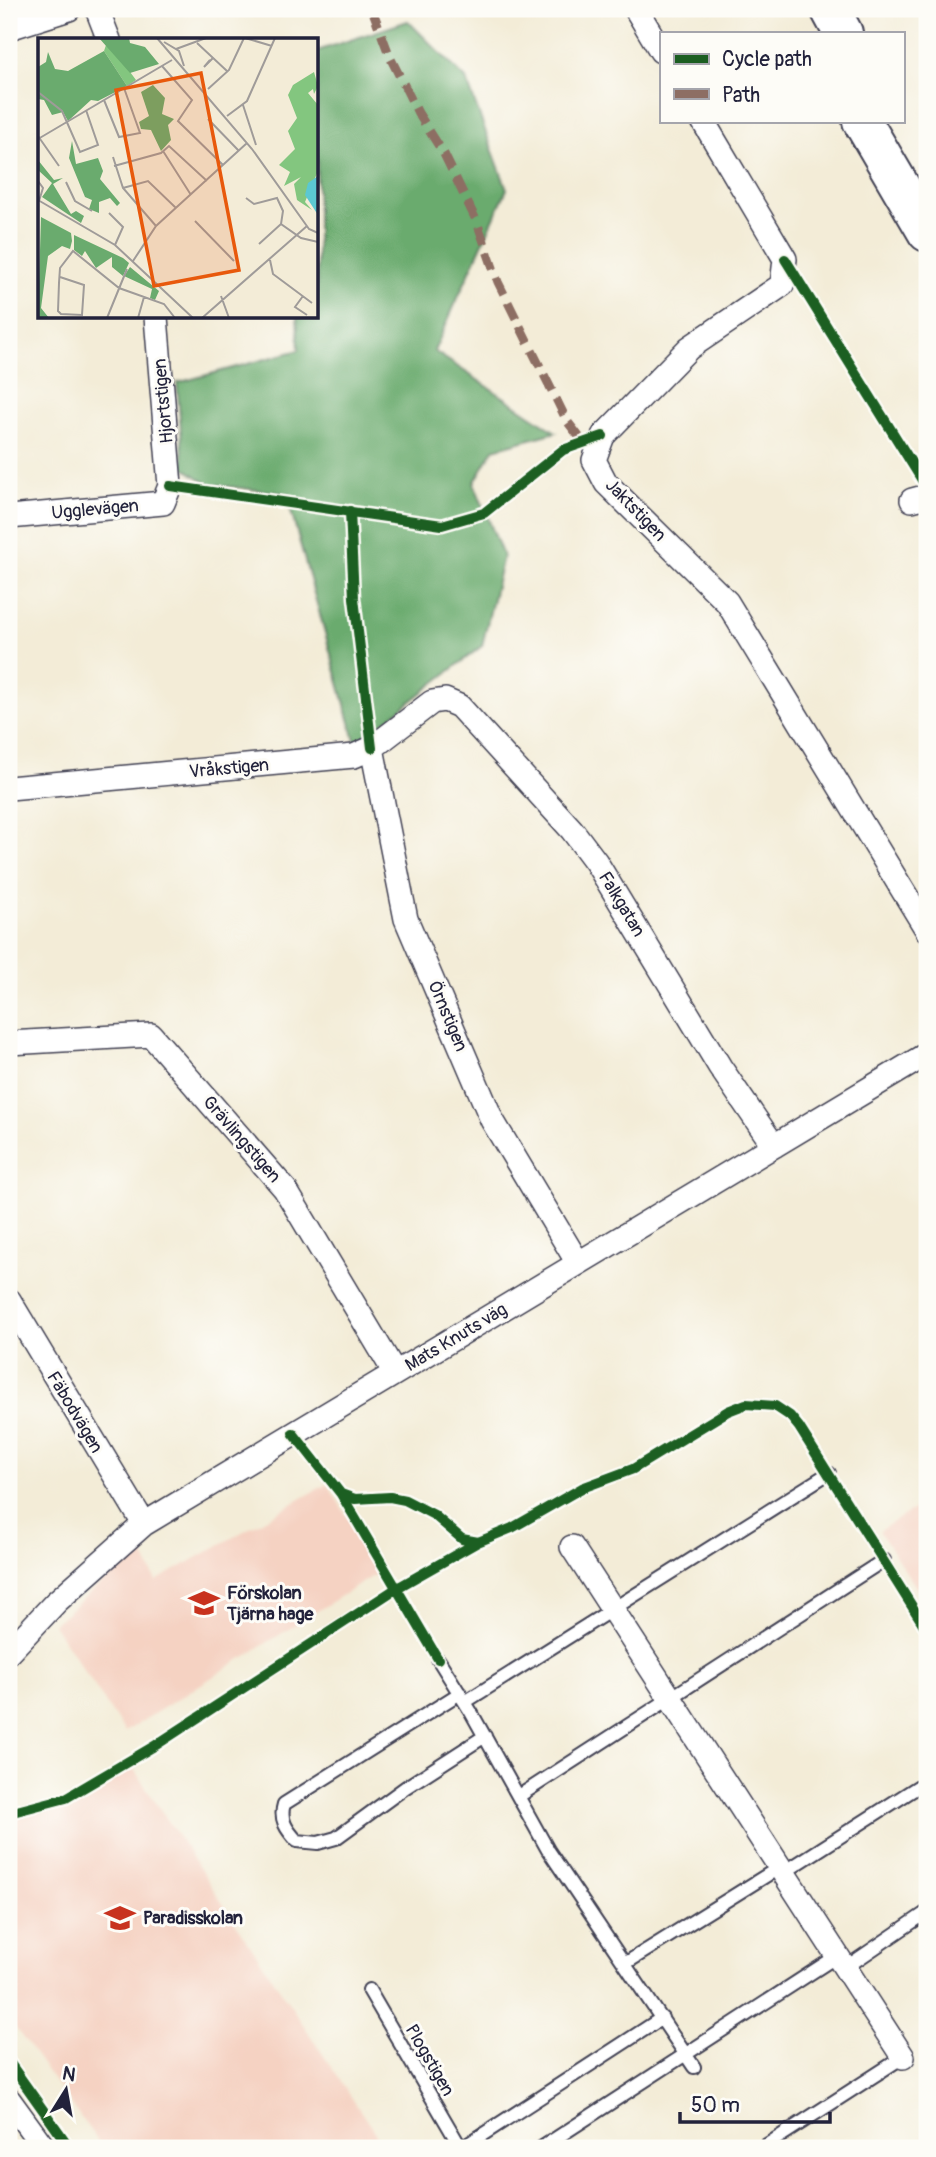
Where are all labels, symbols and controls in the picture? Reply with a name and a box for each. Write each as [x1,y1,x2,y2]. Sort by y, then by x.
legend [660,32,904,122]
inset map [38,38,318,318]
text: Cycle path [722,46,812,73]
text: Path [722,82,760,109]
street label: Hjortstigen [148,358,179,444]
street label: Jaktstigen [600,474,671,546]
street label: Ugglevägen [50,494,140,525]
street label: Vråkstigen [188,754,270,783]
street label: Falkgatan [593,867,650,941]
street label: Örnstigen [422,977,473,1055]
street label: Grävlingstigen [198,1091,286,1188]
street label: Mats Knuts väg [401,1298,511,1377]
street label: Fäbodvägen [41,1367,108,1457]
place label: Förskolan Tjärna hage [226,1582,314,1626]
school or university icon: Förskolan Tjärna hage [187,1586,221,1620]
school or university icon: Paradisskolan [103,1901,137,1935]
place label: Paradisskolan [143,1907,243,1930]
street label: Plogstigen [400,2020,459,2100]
north arrow [32,2056,102,2126]
text: N [60,2061,78,2087]
scale bar [680,2080,831,2124]
text: 50 m [691,2092,740,2119]

